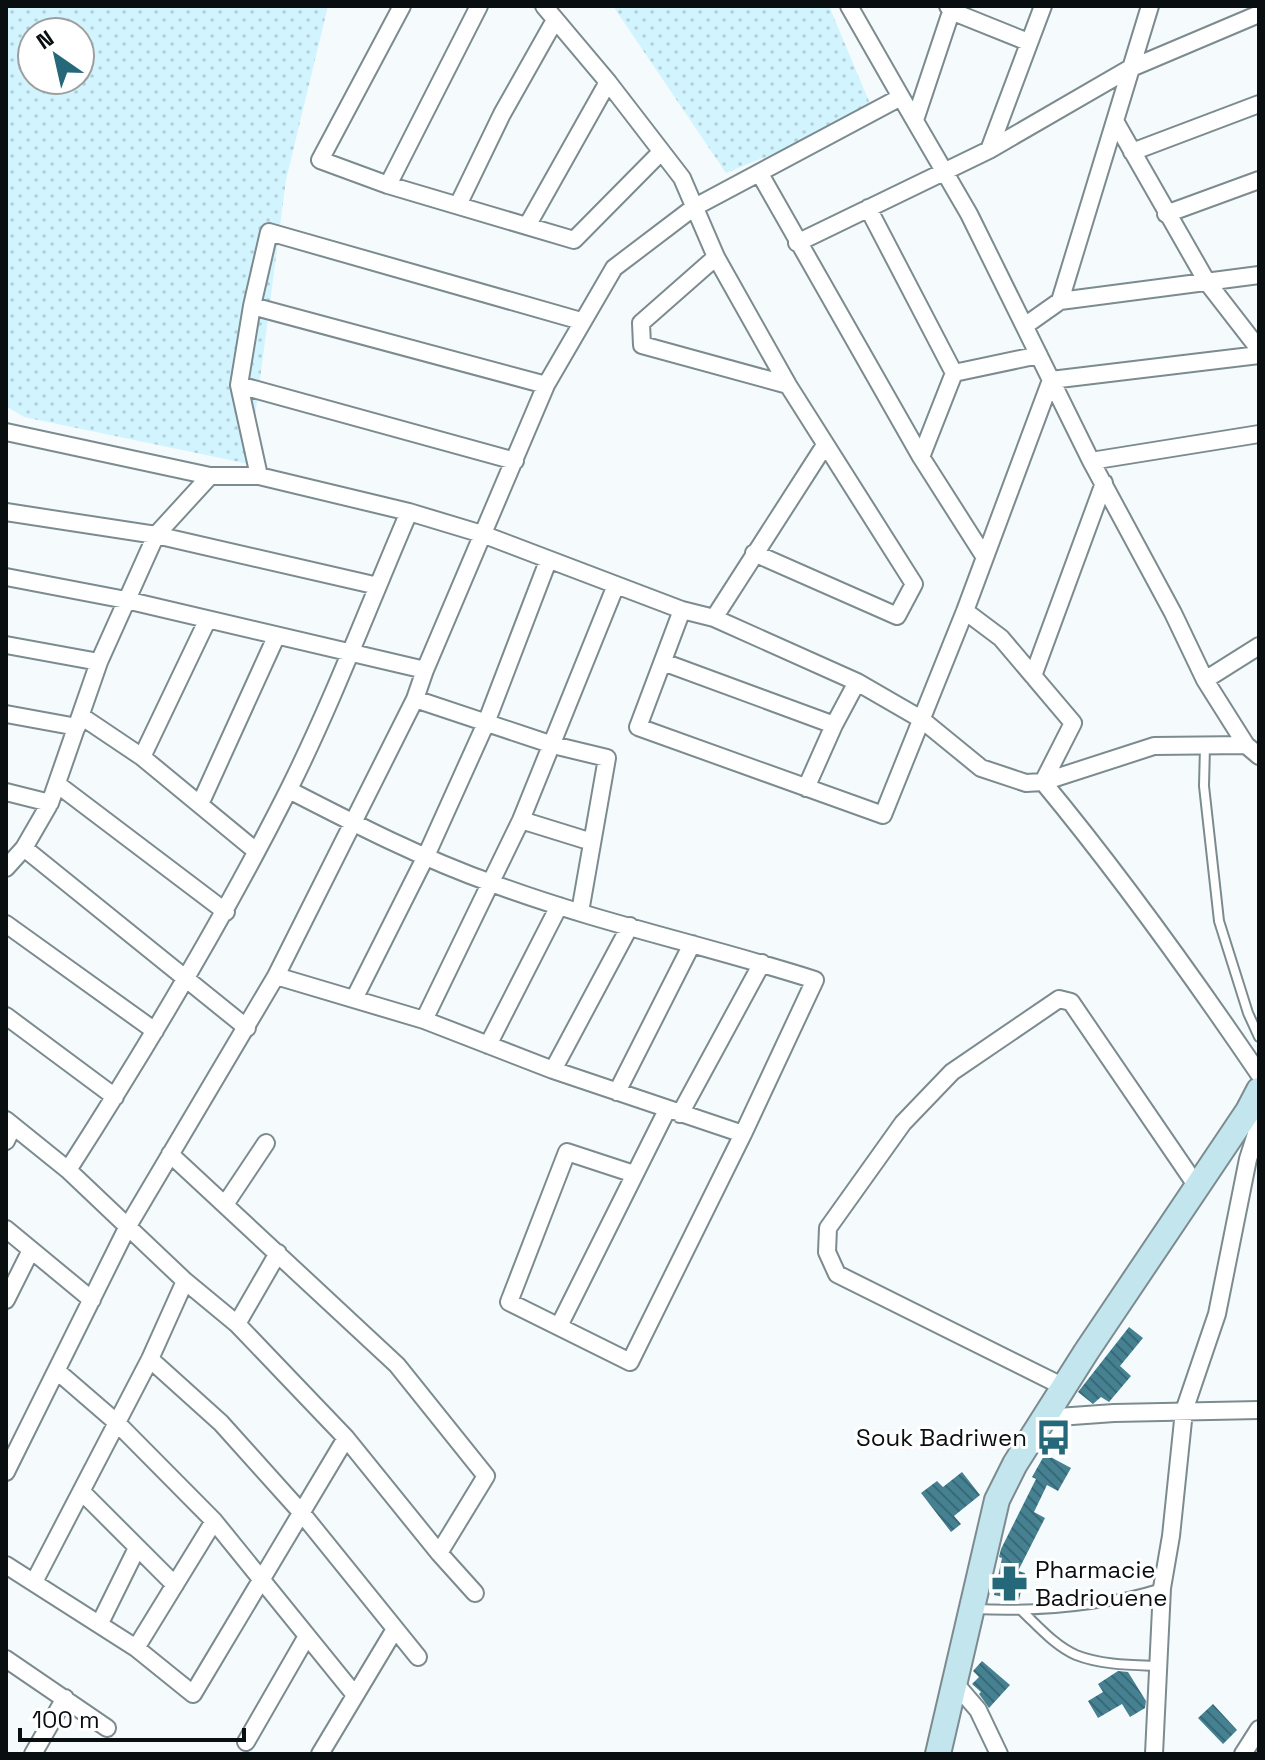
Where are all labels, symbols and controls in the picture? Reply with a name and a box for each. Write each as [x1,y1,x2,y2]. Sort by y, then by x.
north arrow [16,16,96,96]
text: N [31,24,59,55]
bus stop icon: Souk Badriwen [1034,1419,1072,1457]
place label: Souk Badriwen [856,1422,1027,1453]
place label: Pharmacie Badriouene [1035,1554,1167,1613]
pharmacy icon: Pharmacie Badriouene [990,1565,1028,1603]
scale bar [20,1692,244,1742]
text: 100 m [32,1704,100,1735]

